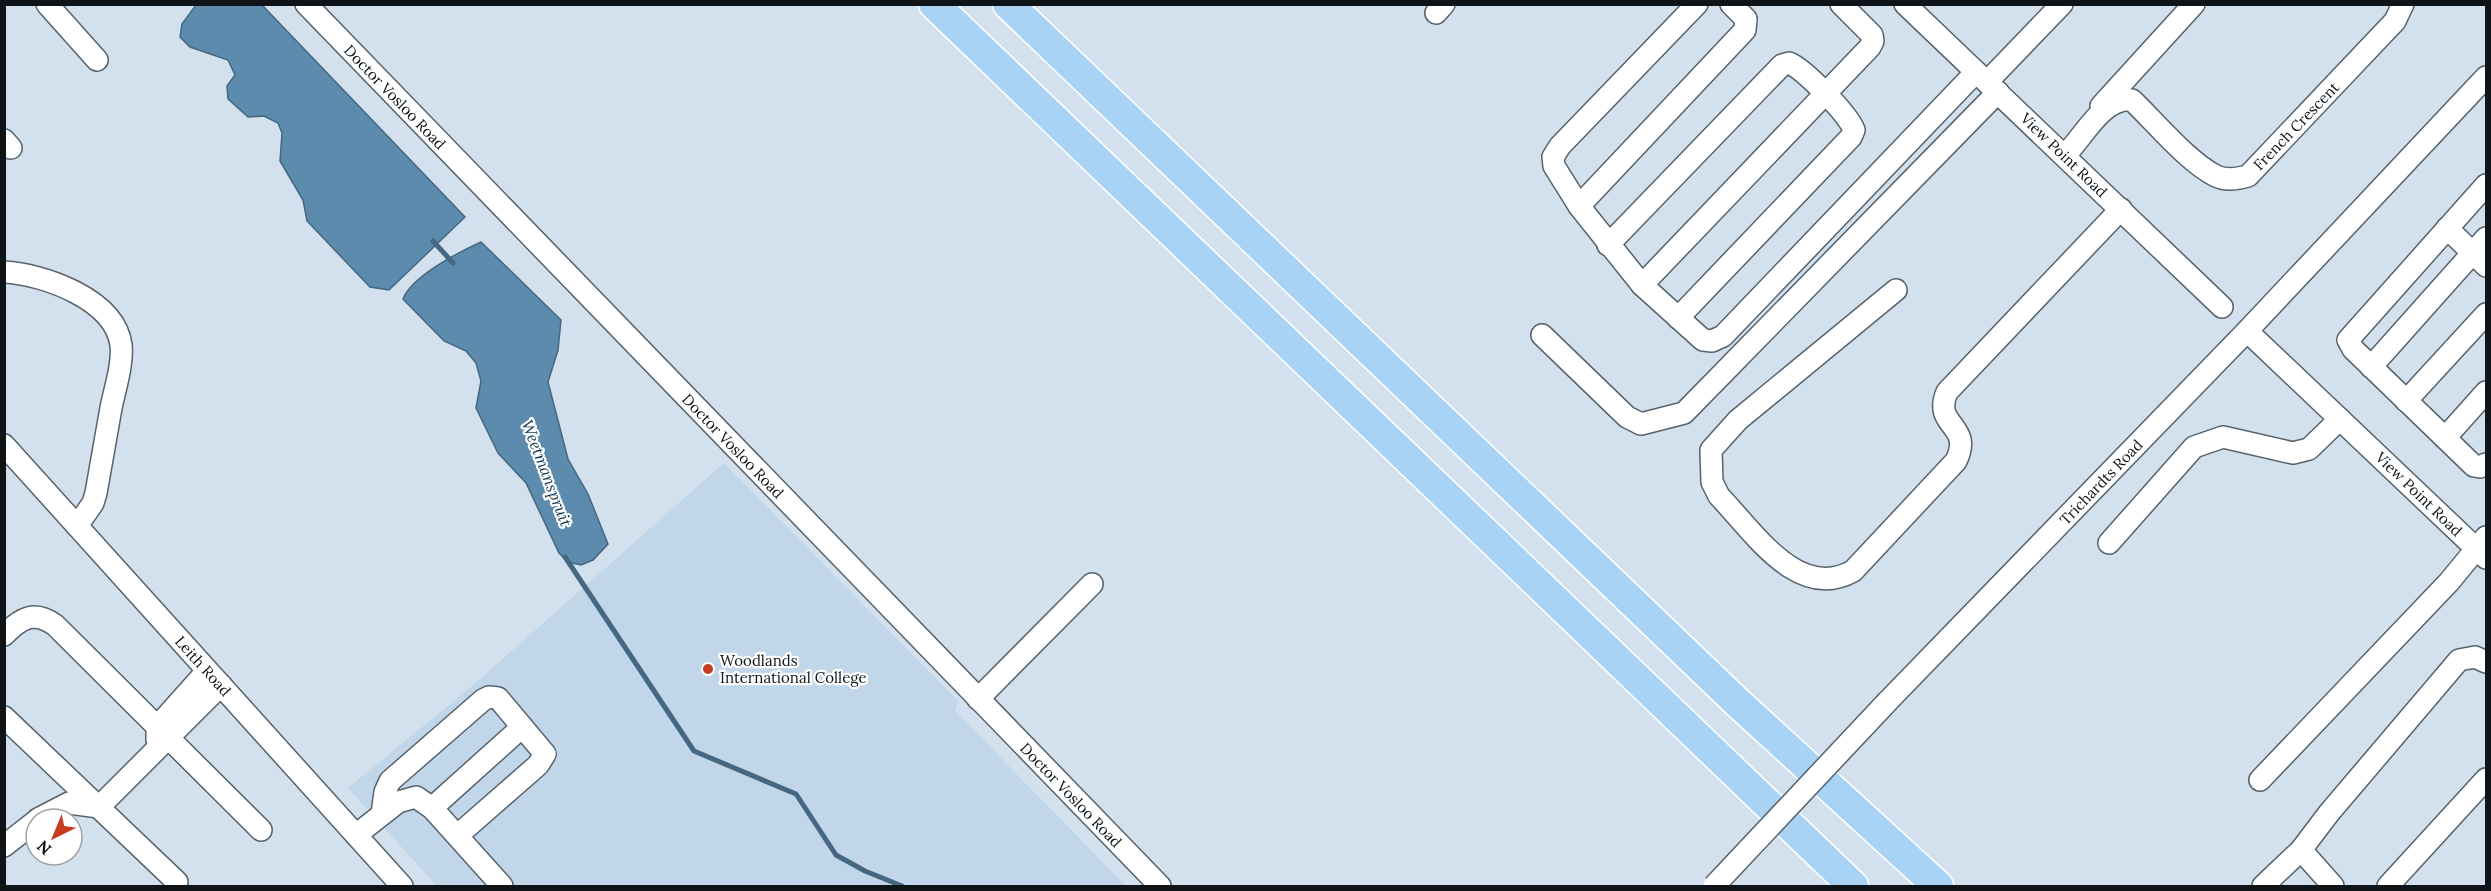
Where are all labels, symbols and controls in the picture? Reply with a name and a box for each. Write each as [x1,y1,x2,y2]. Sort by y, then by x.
street label: Doctor Vosloo Road [340,41,450,153]
street label: French Crescent [2249,78,2343,174]
street label: View Point Road [2016,108,2111,201]
street label: Doctor Vosloo Road [678,390,788,502]
water label: Weetmanspruit [518,417,577,529]
street label: Trichardts Road [2055,435,2147,529]
street label: View Point Road [2371,447,2466,540]
street label: Leith Road [171,632,235,700]
place label: Woodlands International College [720,651,867,687]
marker: Woodlands International College [701,662,715,676]
street label: Doctor Vosloo Road [1016,739,1126,851]
north arrow [24,807,84,867]
text: N [32,836,55,860]

